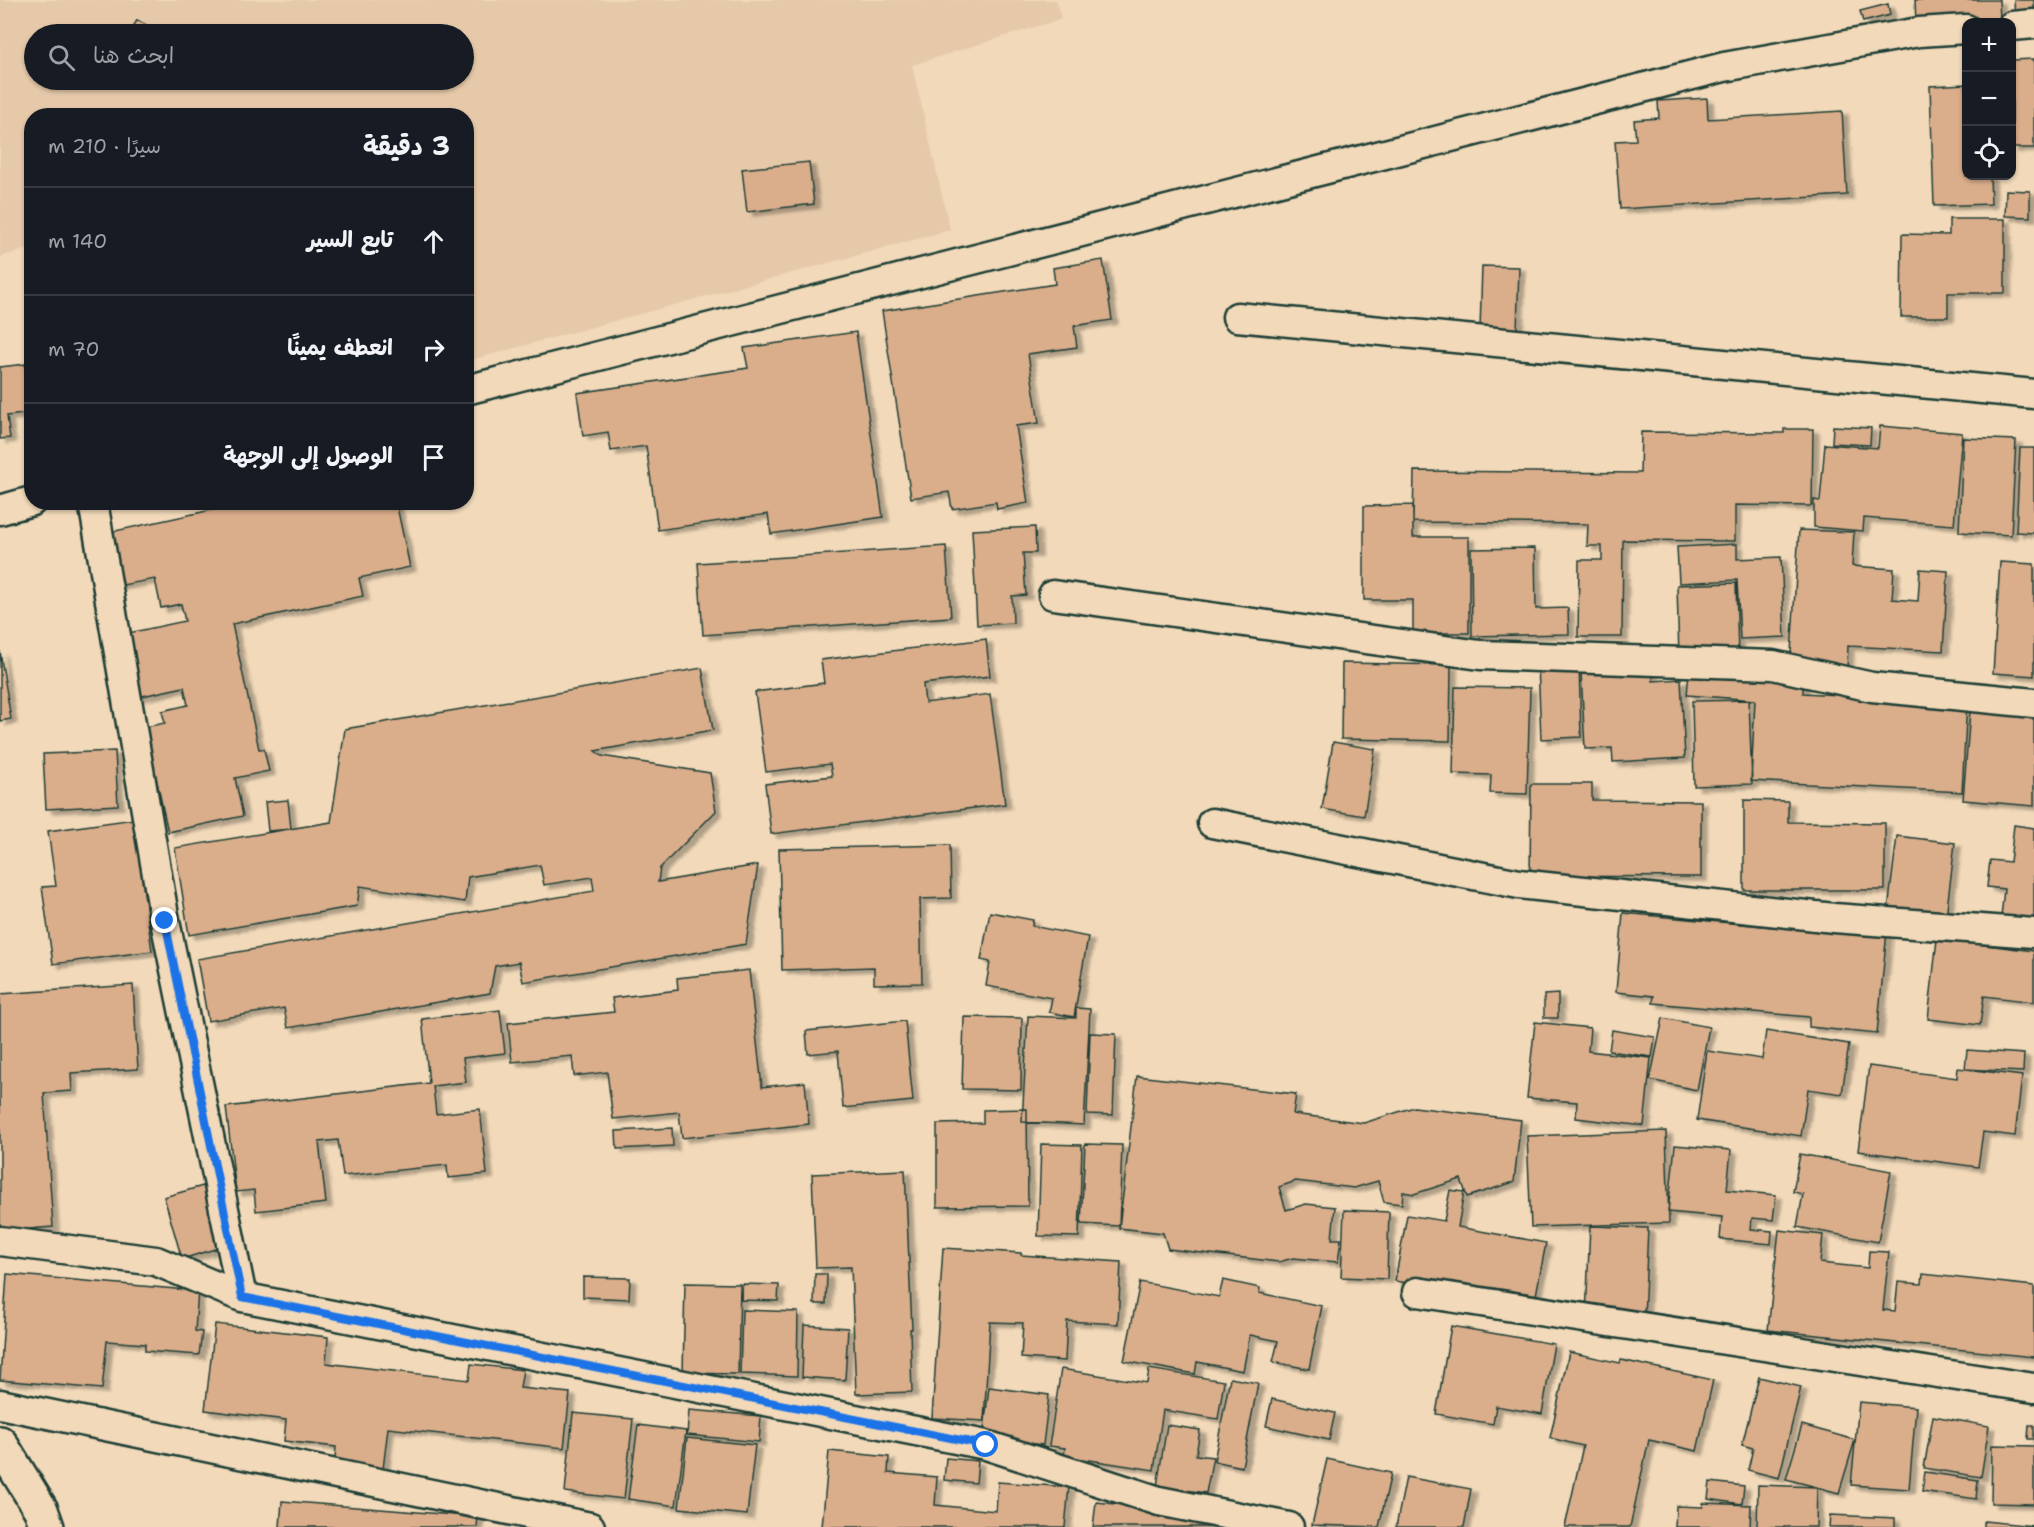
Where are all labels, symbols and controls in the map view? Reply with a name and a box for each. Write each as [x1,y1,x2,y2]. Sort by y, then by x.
map controls [1962,18,2016,180]
button: + [1962,18,2016,72]
search box [24,24,474,90]
icon: search [45,41,78,74]
text: ابحث هنا [93,41,174,70]
button: − [1962,72,2016,126]
button: locate [1962,126,2016,180]
text: 3 دقيقة [363,128,450,163]
text: سيرًا · 210 m [48,133,161,159]
text: تابع السير [307,225,393,254]
icon: ahead [417,225,450,258]
text: 140 m [48,228,107,254]
text: انعطف يمينًا [287,333,393,362]
icon: right [417,333,450,366]
text: 70 m [48,336,100,362]
text: الوصول إلى الوجهة [223,441,393,470]
icon: arrive [417,441,450,474]
route end [151,907,177,933]
route start [972,1431,998,1457]

